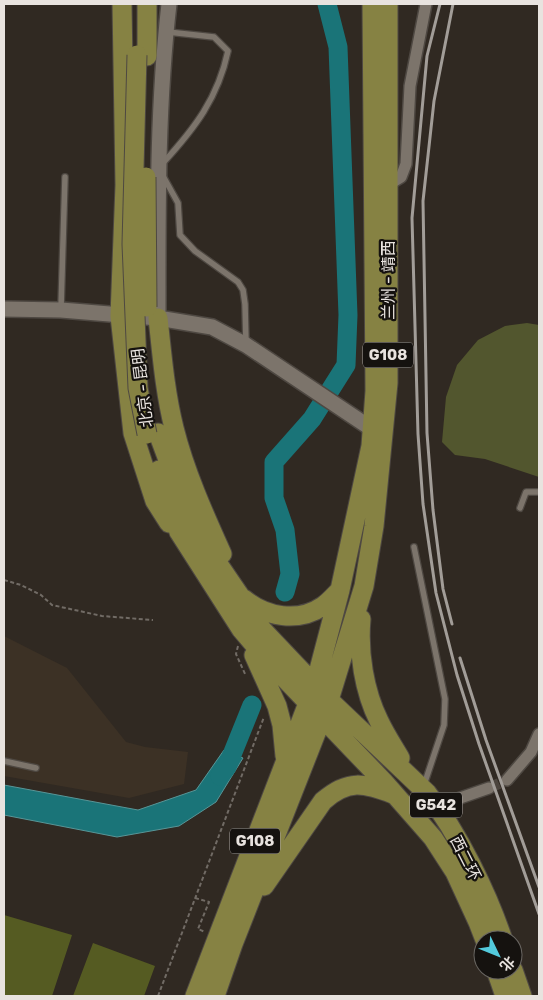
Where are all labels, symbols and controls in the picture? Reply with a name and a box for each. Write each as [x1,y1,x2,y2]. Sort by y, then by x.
street label: 兰州 - 靖西 [379,240,398,320]
road number: G108 [363,342,413,368]
street label: 北京 - 昆明 [128,347,157,429]
road number: G542 [410,792,462,818]
road number: G108 [230,828,280,854]
street label: 西二环 [446,833,485,884]
north arrow [473,930,523,980]
text: 北 [496,953,518,974]

